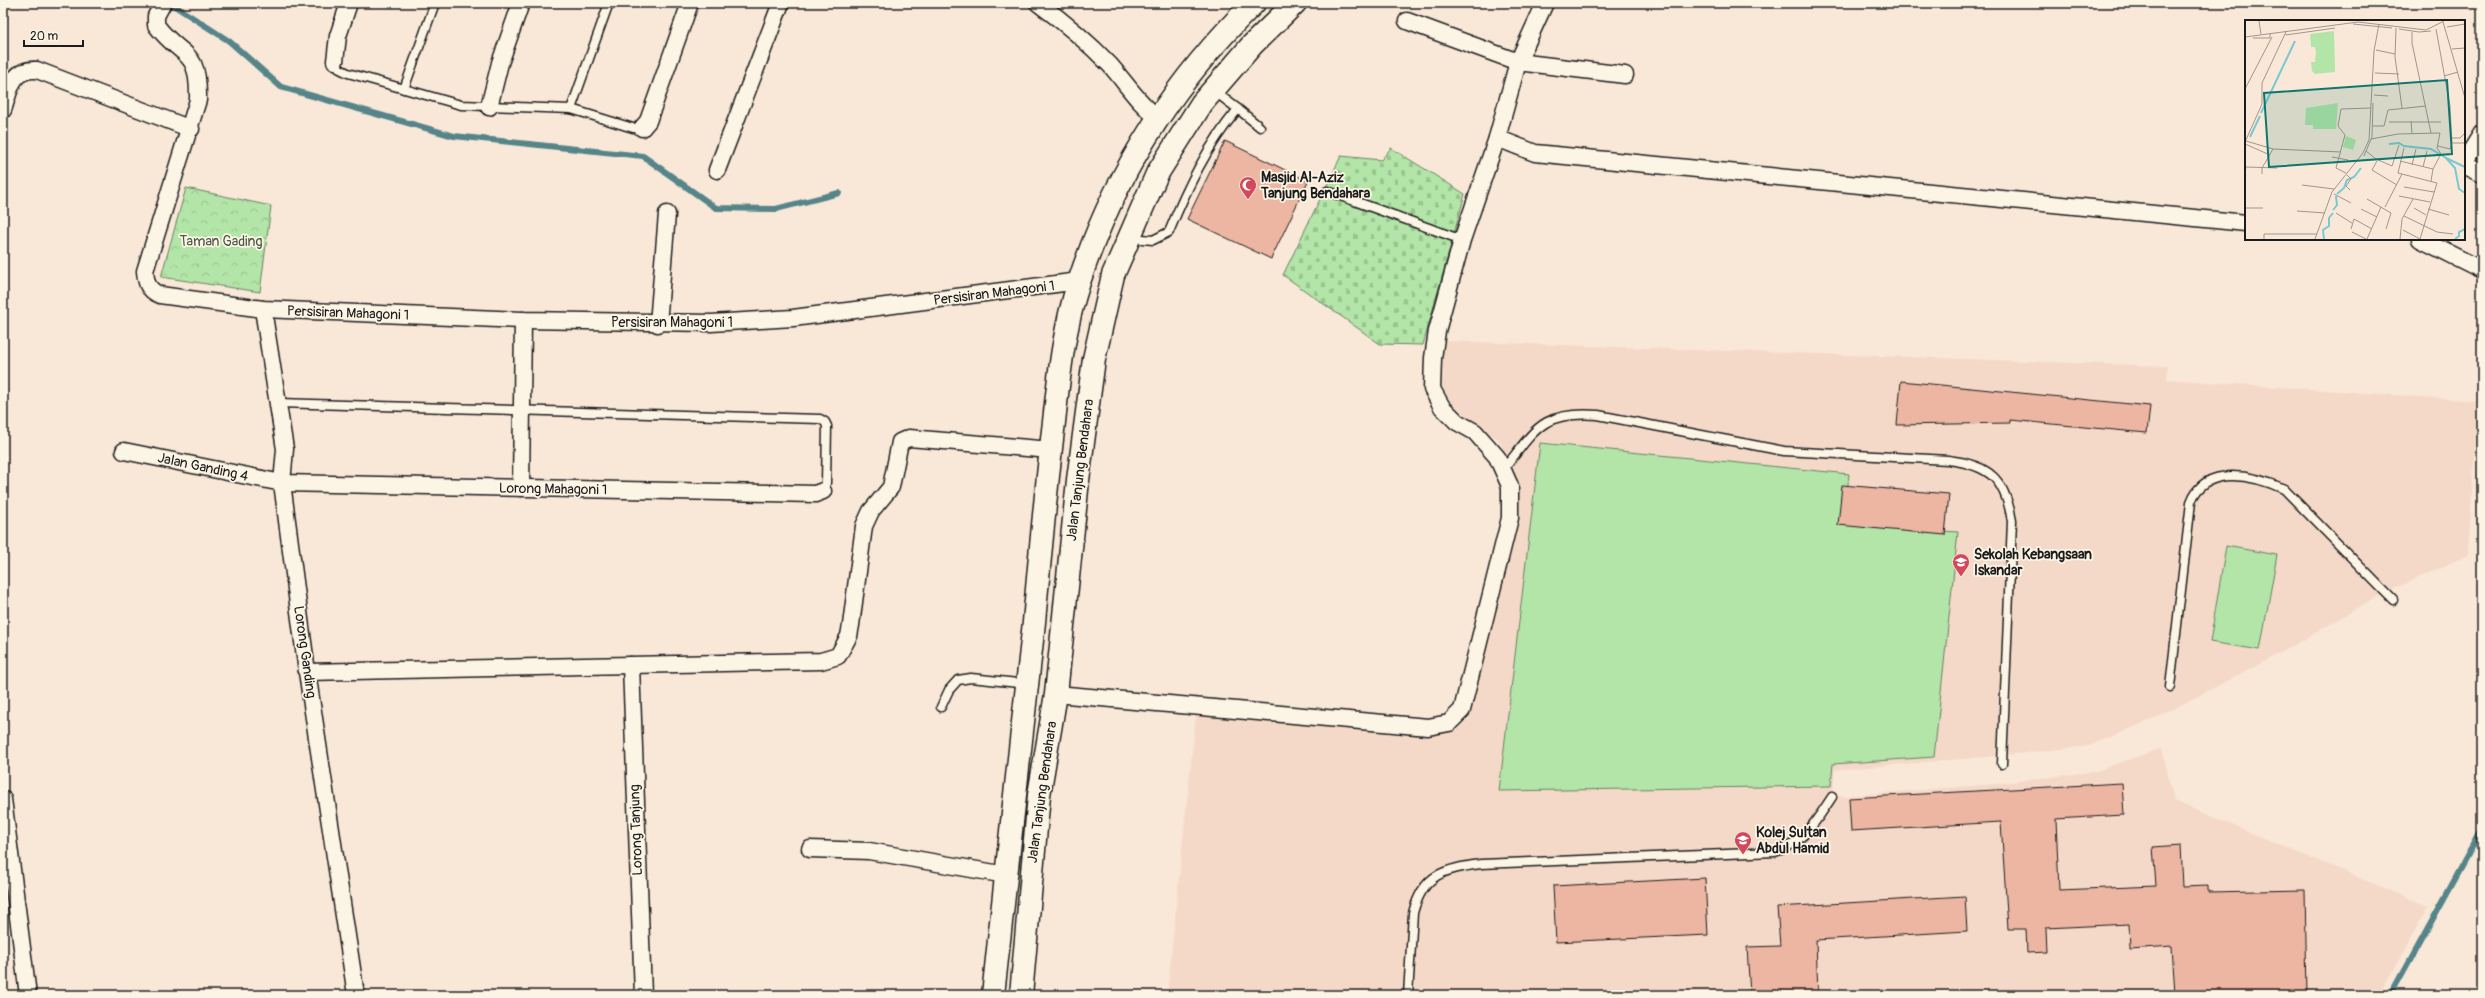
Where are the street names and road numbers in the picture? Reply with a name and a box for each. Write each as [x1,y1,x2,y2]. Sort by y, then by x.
street label: Persisiran Mahagoni 1 [932,277,1056,309]
street label: Persisiran Mahagoni 1 [287,302,409,324]
street label: Persisiran Mahagoni 1 [611,314,733,331]
street label: Jalan Tanjung Bendahara [1063,398,1097,542]
street label: Jalan Ganding 4 [156,449,250,485]
street label: Lorong Mahagoni 1 [499,480,607,498]
street label: Lorong Ganding [290,605,320,699]
street label: Jalan Tanjung Bendahara [1024,720,1060,864]
street label: Lorong Tanjung [626,784,646,876]

